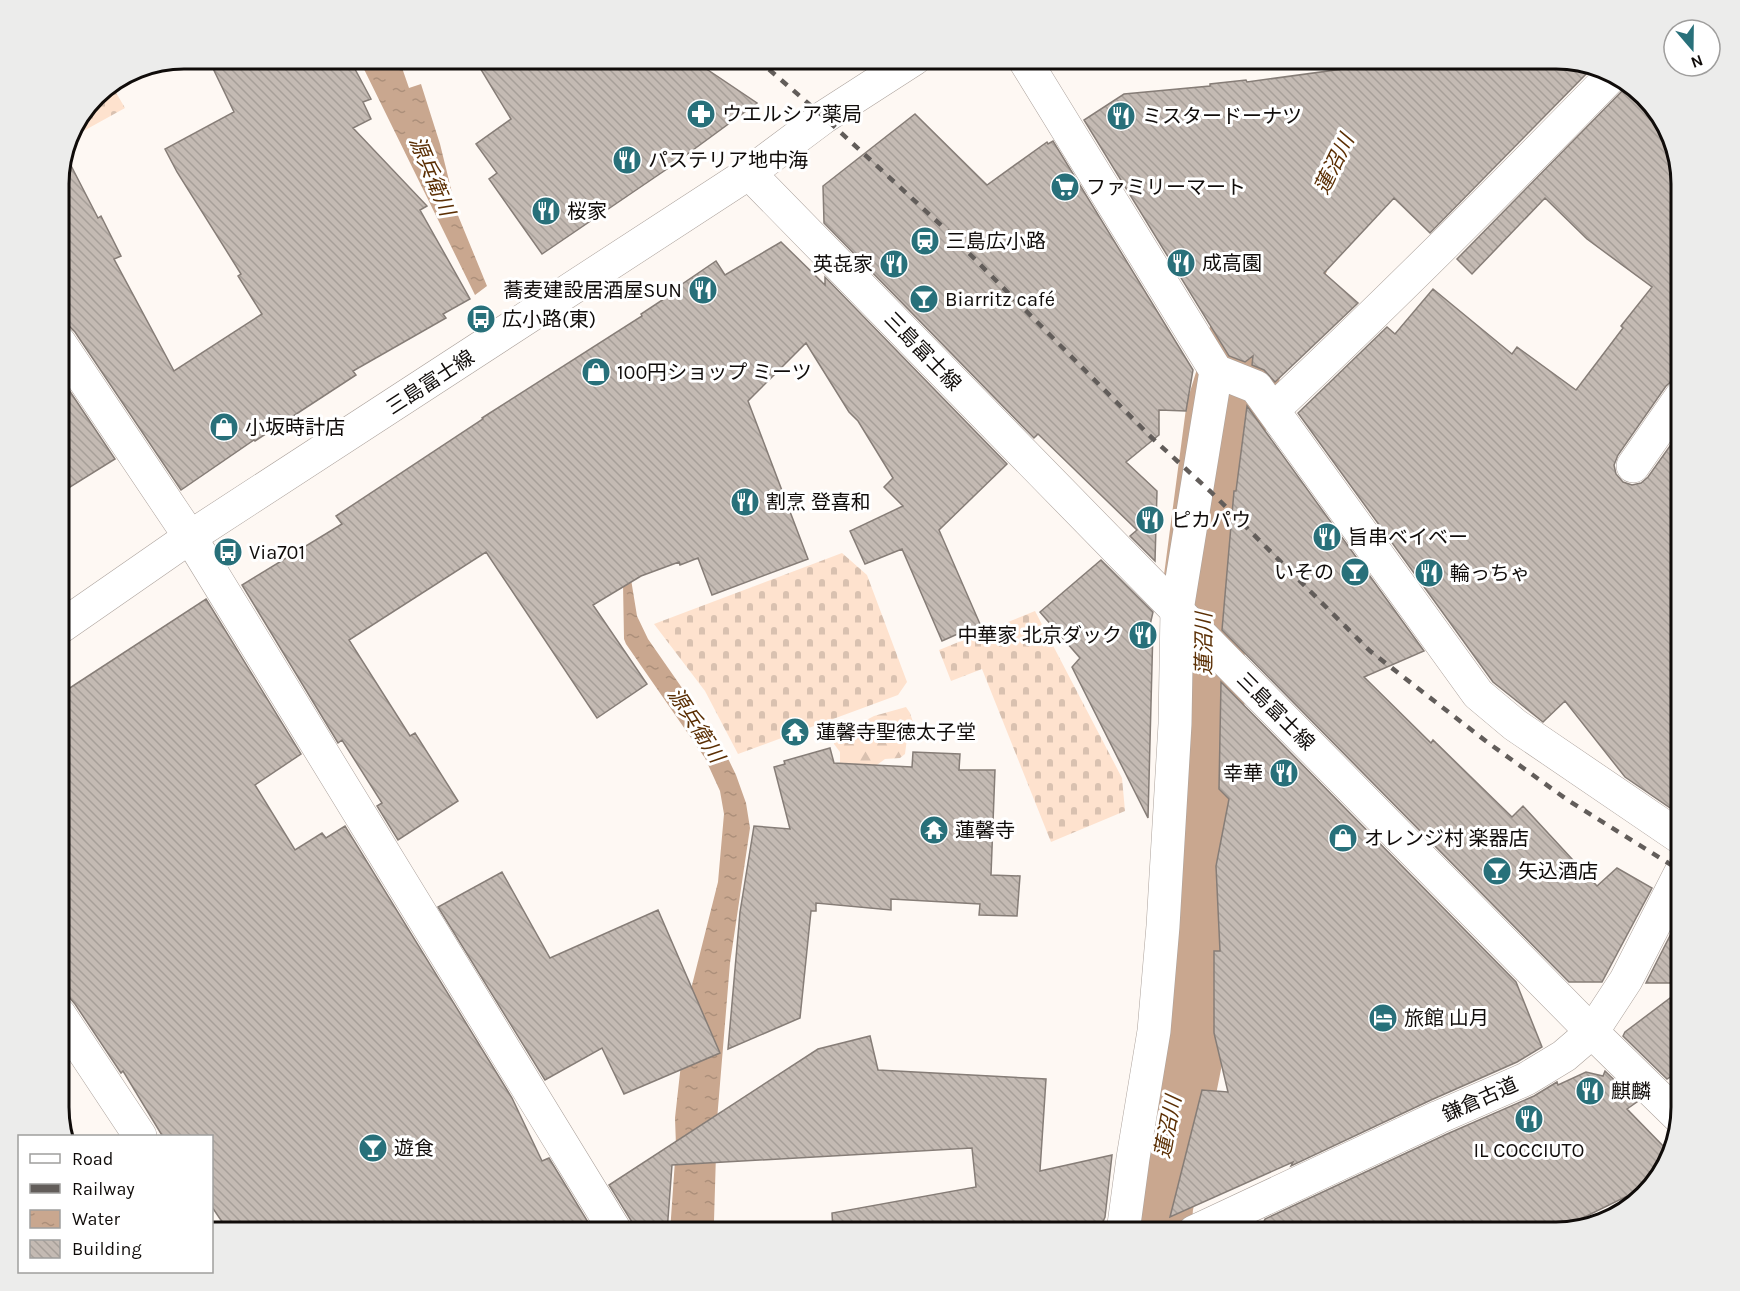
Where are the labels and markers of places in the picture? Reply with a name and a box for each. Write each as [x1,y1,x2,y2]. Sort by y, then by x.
pharmacy icon: ウエルシア薬局 [685,98,717,130]
restaurant icon: ミスタードーナツ [1105,100,1137,132]
place label: ウエルシア薬局 [722,103,862,126]
place label: ミスタードーナツ [1142,105,1302,128]
restaurant icon: パステリア地中海 [611,144,643,176]
place label: パステリア地中海 [648,149,808,172]
supermarket icon: ファミリーマート [1049,171,1081,203]
place label: ファミリーマート [1086,176,1246,199]
restaurant icon: 桜家 [530,195,562,227]
place label: 桜家 [567,200,607,223]
station icon: 三島広小路 [909,225,941,257]
place label: 三島広小路 [946,230,1046,253]
restaurant icon: 成高園 [1165,247,1197,279]
restaurant icon: 英㐂家 [878,248,910,280]
place label: 成高園 [1202,252,1262,275]
place label: 英㐂家 [813,253,873,276]
restaurant icon: 蕎麦建設居酒屋SUN [687,274,719,306]
place label: 蕎麦建設居酒屋SUN [503,279,682,302]
bar icon: Biarritz café [908,283,940,315]
place label: Biarritz café [945,288,1055,311]
bus stop icon: 広小路(東) [465,303,497,335]
place label: 広小路(東) [502,308,596,331]
shop icon: 100円ショップ ミーツ [580,356,612,388]
place label: 100円ショップ ミーツ [617,361,812,384]
shop icon: 小坂時計店 [208,411,240,443]
place label: 小坂時計店 [245,416,345,439]
restaurant icon: 割烹 登喜和 [729,486,761,518]
place label: 割烹 登喜和 [766,491,871,514]
restaurant icon: ピカパウ [1134,504,1166,536]
place label: ピカパウ [1171,509,1251,532]
restaurant icon: 旨串ベイベー [1311,521,1343,553]
place label: 旨串ベイベー [1348,526,1468,549]
bus stop icon: Via701 [212,536,244,568]
place label: Via701 [249,541,305,564]
bar icon: いその [1339,556,1371,588]
restaurant icon: 輪っちゃ [1413,557,1445,589]
place label: いその [1274,561,1334,584]
place label: 輪っちゃ [1450,562,1530,585]
restaurant icon: 中華家 北京ダック [1127,619,1159,651]
place label: 中華家 北京ダック [957,624,1122,647]
temple icon: 蓮馨寺聖徳太子堂 [779,716,811,748]
place label: 蓮馨寺聖徳太子堂 [816,721,976,744]
restaurant icon: 幸華 [1268,757,1300,789]
place label: 幸華 [1223,762,1263,785]
temple icon: 蓮馨寺 [918,814,950,846]
place label: 蓮馨寺 [955,819,1015,842]
shop icon: オレンジ村 楽器店 [1327,822,1359,854]
place label: オレンジ村 楽器店 [1364,827,1529,850]
bar icon: 矢込酒店 [1481,855,1513,887]
place label: 矢込酒店 [1518,860,1598,883]
hotel icon: 旅館 山月 [1367,1002,1399,1034]
place label: 旅館 山月 [1404,1007,1489,1030]
restaurant icon: 麒麟 [1574,1075,1606,1107]
place label: 麒麟 [1611,1080,1651,1103]
restaurant icon: IL COCCIUTO [1513,1103,1545,1135]
bar icon: 遊食 [357,1132,389,1164]
place label: 遊食 [394,1137,434,1160]
place label: IL COCCIUTO [1474,1139,1584,1162]

